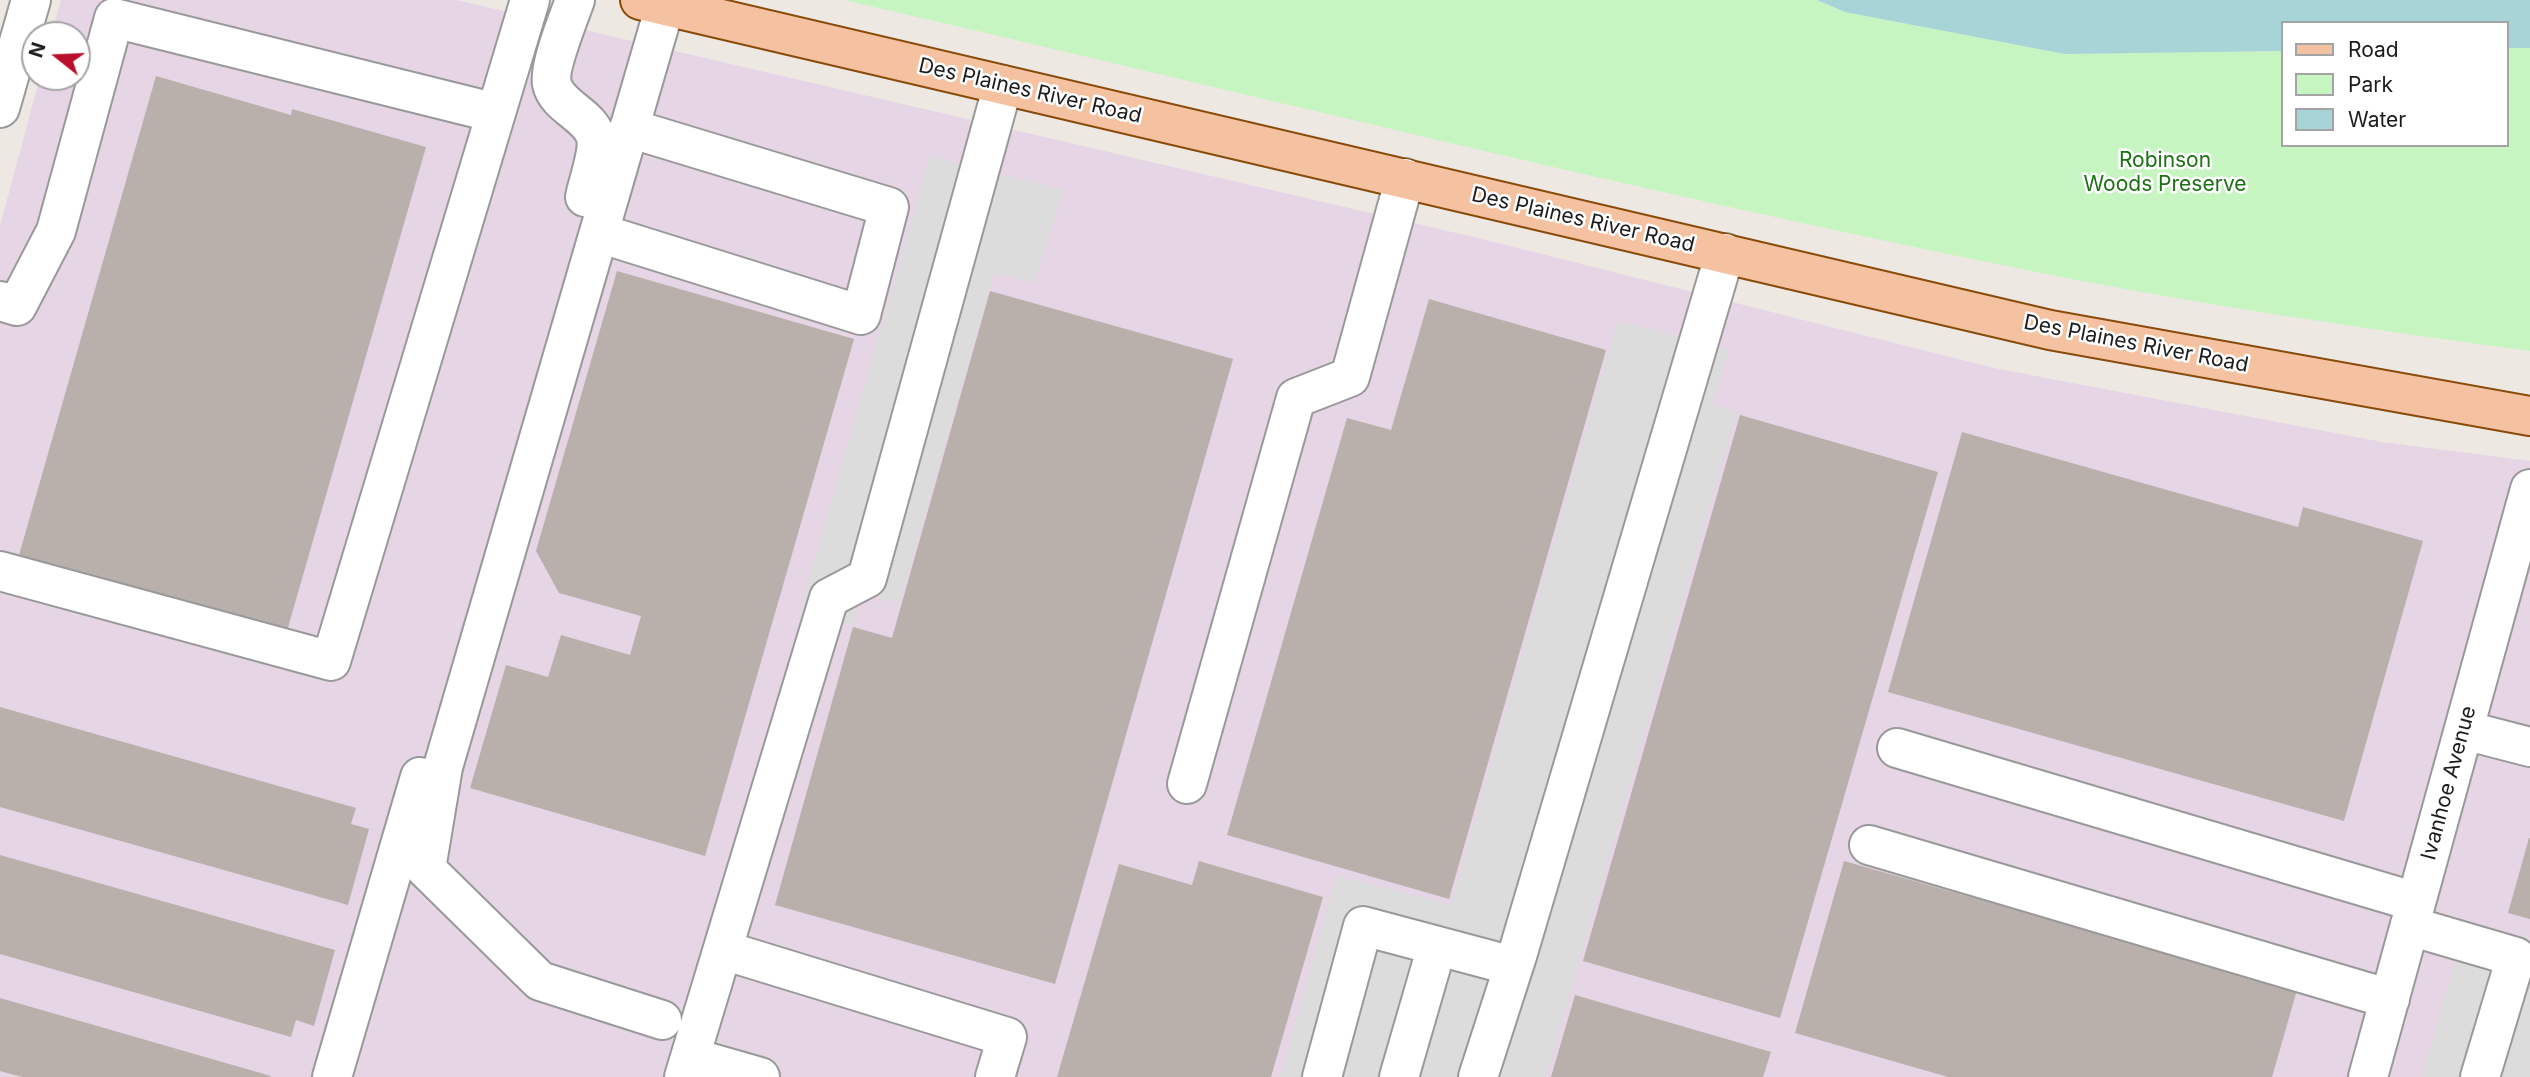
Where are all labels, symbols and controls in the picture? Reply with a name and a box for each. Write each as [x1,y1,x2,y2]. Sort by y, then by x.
north arrow [21,21,91,91]
legend [2282,21,2509,147]
text: Road [2348,37,2399,62]
text: N [24,40,51,60]
street label: Des Plaines River Road [916,53,1144,129]
text: Park [2348,72,2393,97]
text: Water [2348,107,2406,132]
park label: Robinson Woods Preserve [2083,148,2247,198]
street label: Des Plaines River Road [1469,182,1697,258]
street label: Des Plaines River Road [2022,310,2250,378]
street label: Ivanhoe Avenue [2416,703,2482,863]

